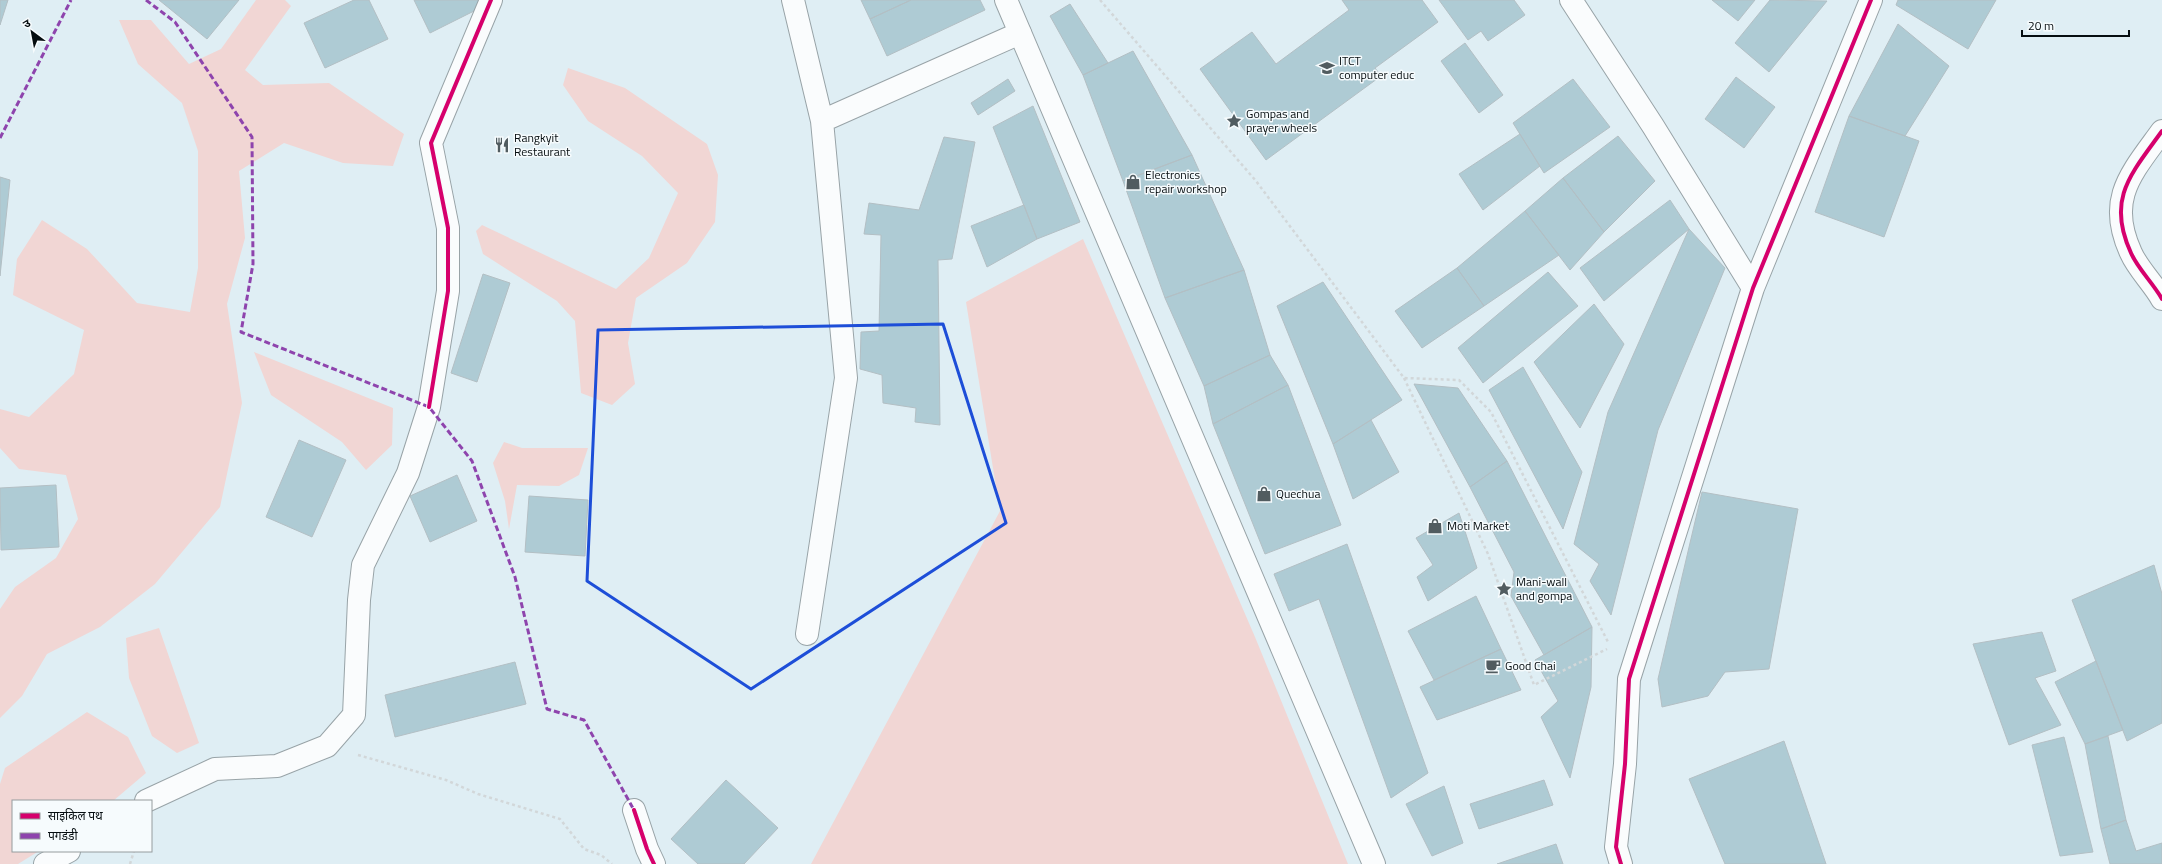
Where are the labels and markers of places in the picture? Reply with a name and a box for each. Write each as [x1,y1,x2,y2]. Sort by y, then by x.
place label: ITCT computer educ [1339,51,1414,84]
school or university icon: ITCT computer educ [1318,59,1336,77]
place label: Gompas and prayer wheels [1246,104,1317,137]
place icon: Gompas and prayer wheels [1225,112,1243,130]
place label: Rangkyit Restaurant [514,128,571,161]
restaurant icon: Rangkyit Restaurant [493,136,511,154]
place label: Electronics repair workshop [1145,165,1227,198]
shop icon: Electronics repair workshop [1124,173,1142,191]
place label: Quechua [1276,484,1320,503]
shop icon: Quechua [1255,485,1273,503]
place label: Moti Market [1447,516,1510,535]
shop icon: Moti Market [1426,517,1444,535]
place label: Mani-wall and gompa [1516,572,1572,605]
place icon: Mani-wall and gompa [1495,580,1513,598]
place label: Good Chai [1505,656,1556,675]
cafe icon: Good Chai [1484,657,1502,675]

